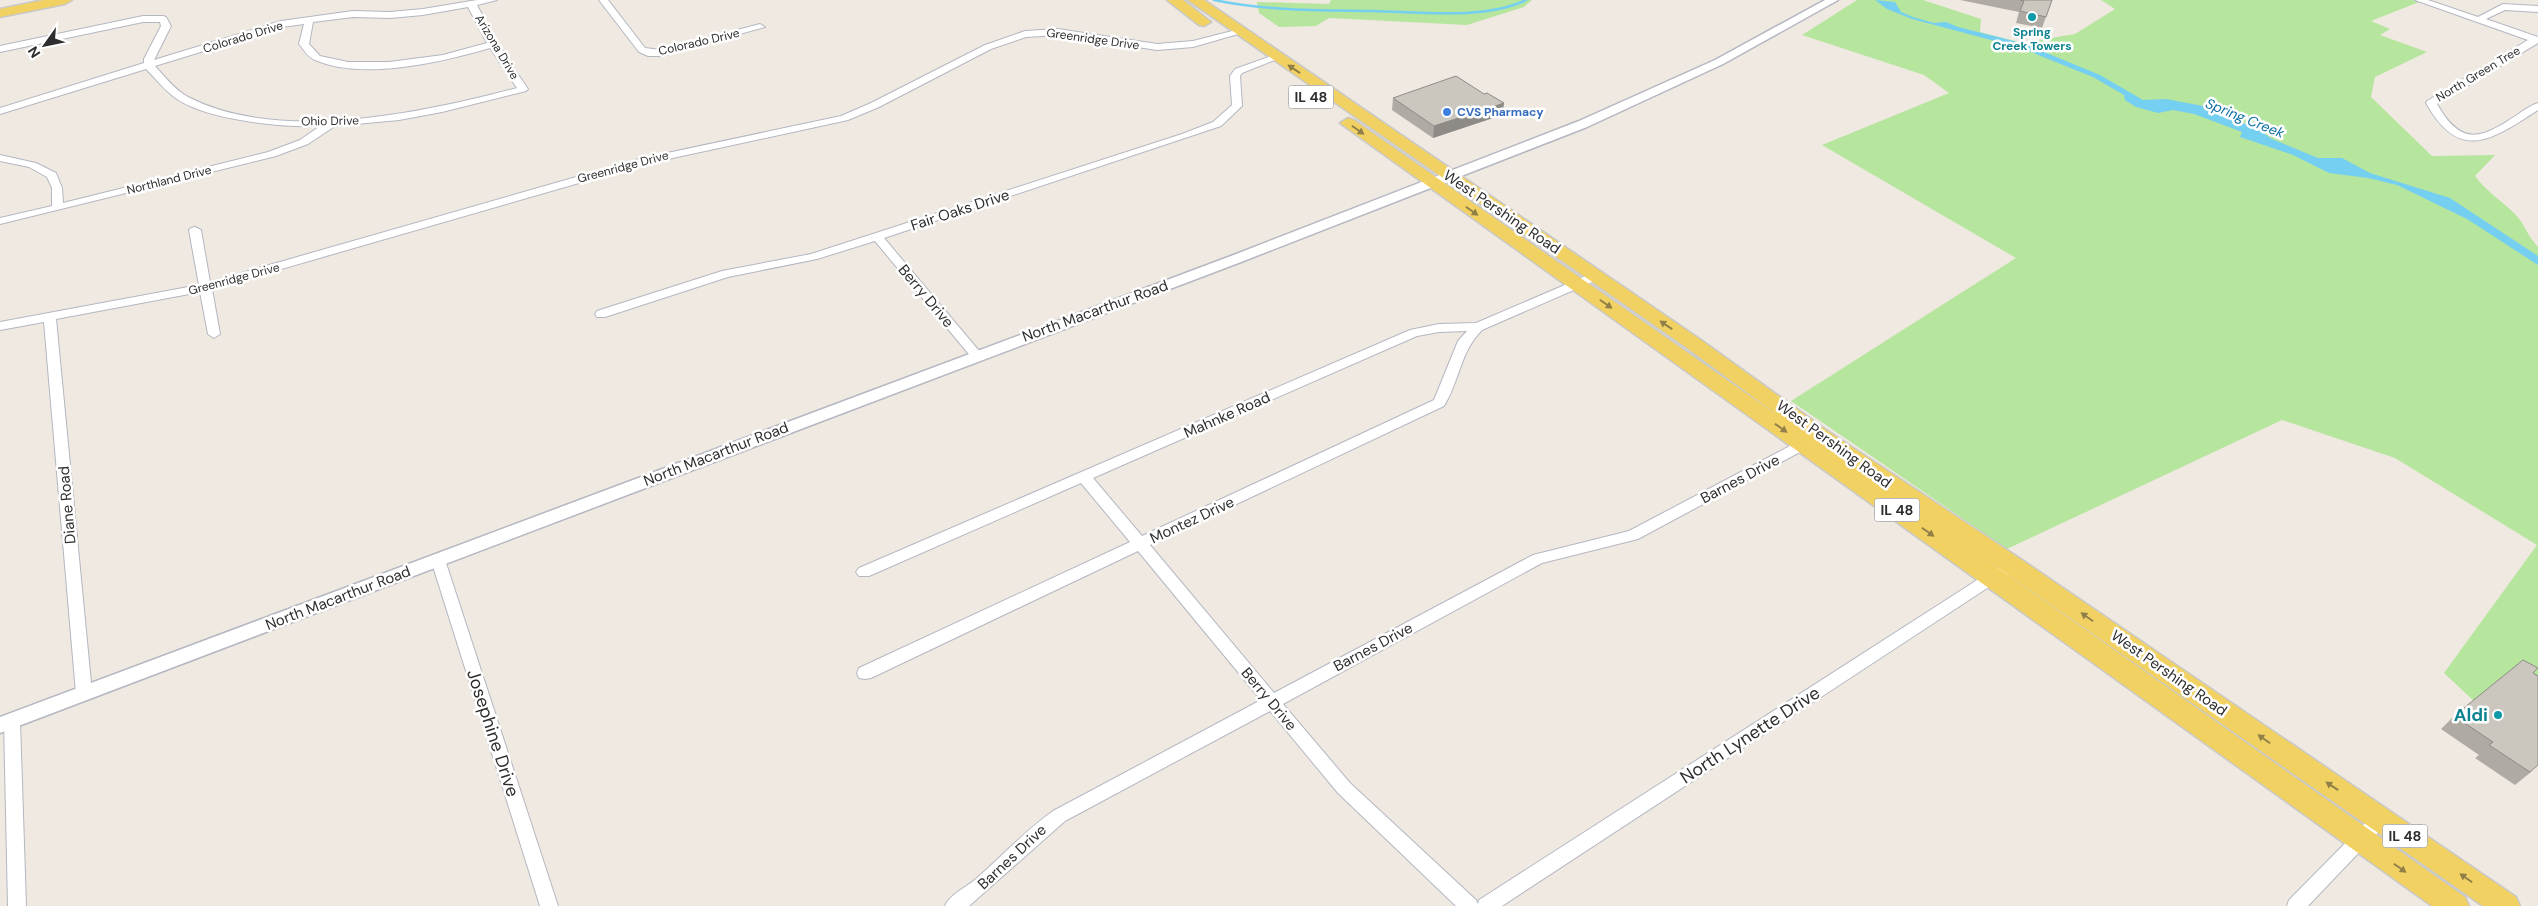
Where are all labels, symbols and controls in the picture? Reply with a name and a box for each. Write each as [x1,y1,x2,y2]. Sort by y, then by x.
marker: Spring Creek Towers [2026,11,2038,23]
street label: Arizona Drive [471,12,523,83]
street label: Colorado Drive [201,17,285,57]
north arrow [20,20,70,70]
place label: Spring Creek Towers [1992,24,2072,54]
street label: Colorado Drive [657,25,741,59]
street label: Greenridge Drive [1046,25,1141,53]
street label: North Green Tree [2433,42,2523,105]
text: N [24,43,44,61]
one-way arrow [1287,64,1301,74]
road number: IL 48 [1288,85,1334,108]
water label: Spring Creek [2203,94,2288,142]
place label: CVS Pharmacy [1457,104,1544,120]
marker: CVS Pharmacy [1441,106,1453,118]
street label: Ohio Drive [301,112,359,130]
one-way arrow [1351,125,1365,135]
street label: Greenridge Drive [576,147,670,187]
street label: Northland Drive [125,162,213,198]
street label: West Pershing Road [1439,165,1565,259]
street label: Fair Oaks Drive [908,185,1012,235]
one-way arrow [1466,206,1479,216]
street label: Greenridge Drive [187,259,281,299]
street label: Berry Drive [894,260,958,332]
street label: North Macarthur Road [1019,275,1171,347]
one-way arrow [1599,299,1612,309]
one-way arrow [1659,320,1673,330]
street label: Mahnke Road [1181,387,1273,443]
street label: West Pershing Road [1773,396,1895,492]
street label: North Macarthur Road [641,417,791,491]
one-way arrow [1774,423,1788,433]
street label: Barnes Drive [1697,450,1783,508]
street label: Diane Road [54,465,80,545]
street label: Montez Drive [1147,492,1237,548]
road number: IL 48 [1874,498,1920,522]
one-way arrow [1921,527,1935,537]
street label: North Macarthur Road [263,561,413,635]
one-way arrow [2081,612,2094,622]
street label: Barnes Drive [1330,618,1416,676]
street label: West Pershing Road [2107,625,2231,721]
street label: Berry Drive [1237,663,1301,735]
street label: Josephine Drive [461,666,525,800]
street label: North Lynette Drive [1675,681,1825,789]
place label: Aldi [2454,703,2488,727]
marker: Aldi [2492,709,2504,721]
one-way arrow [2257,734,2271,744]
one-way arrow [2326,781,2339,791]
street label: Barnes Drive [973,820,1051,894]
road number: IL 48 [2382,824,2428,848]
one-way arrow [2393,863,2406,873]
one-way arrow [2459,873,2473,883]

